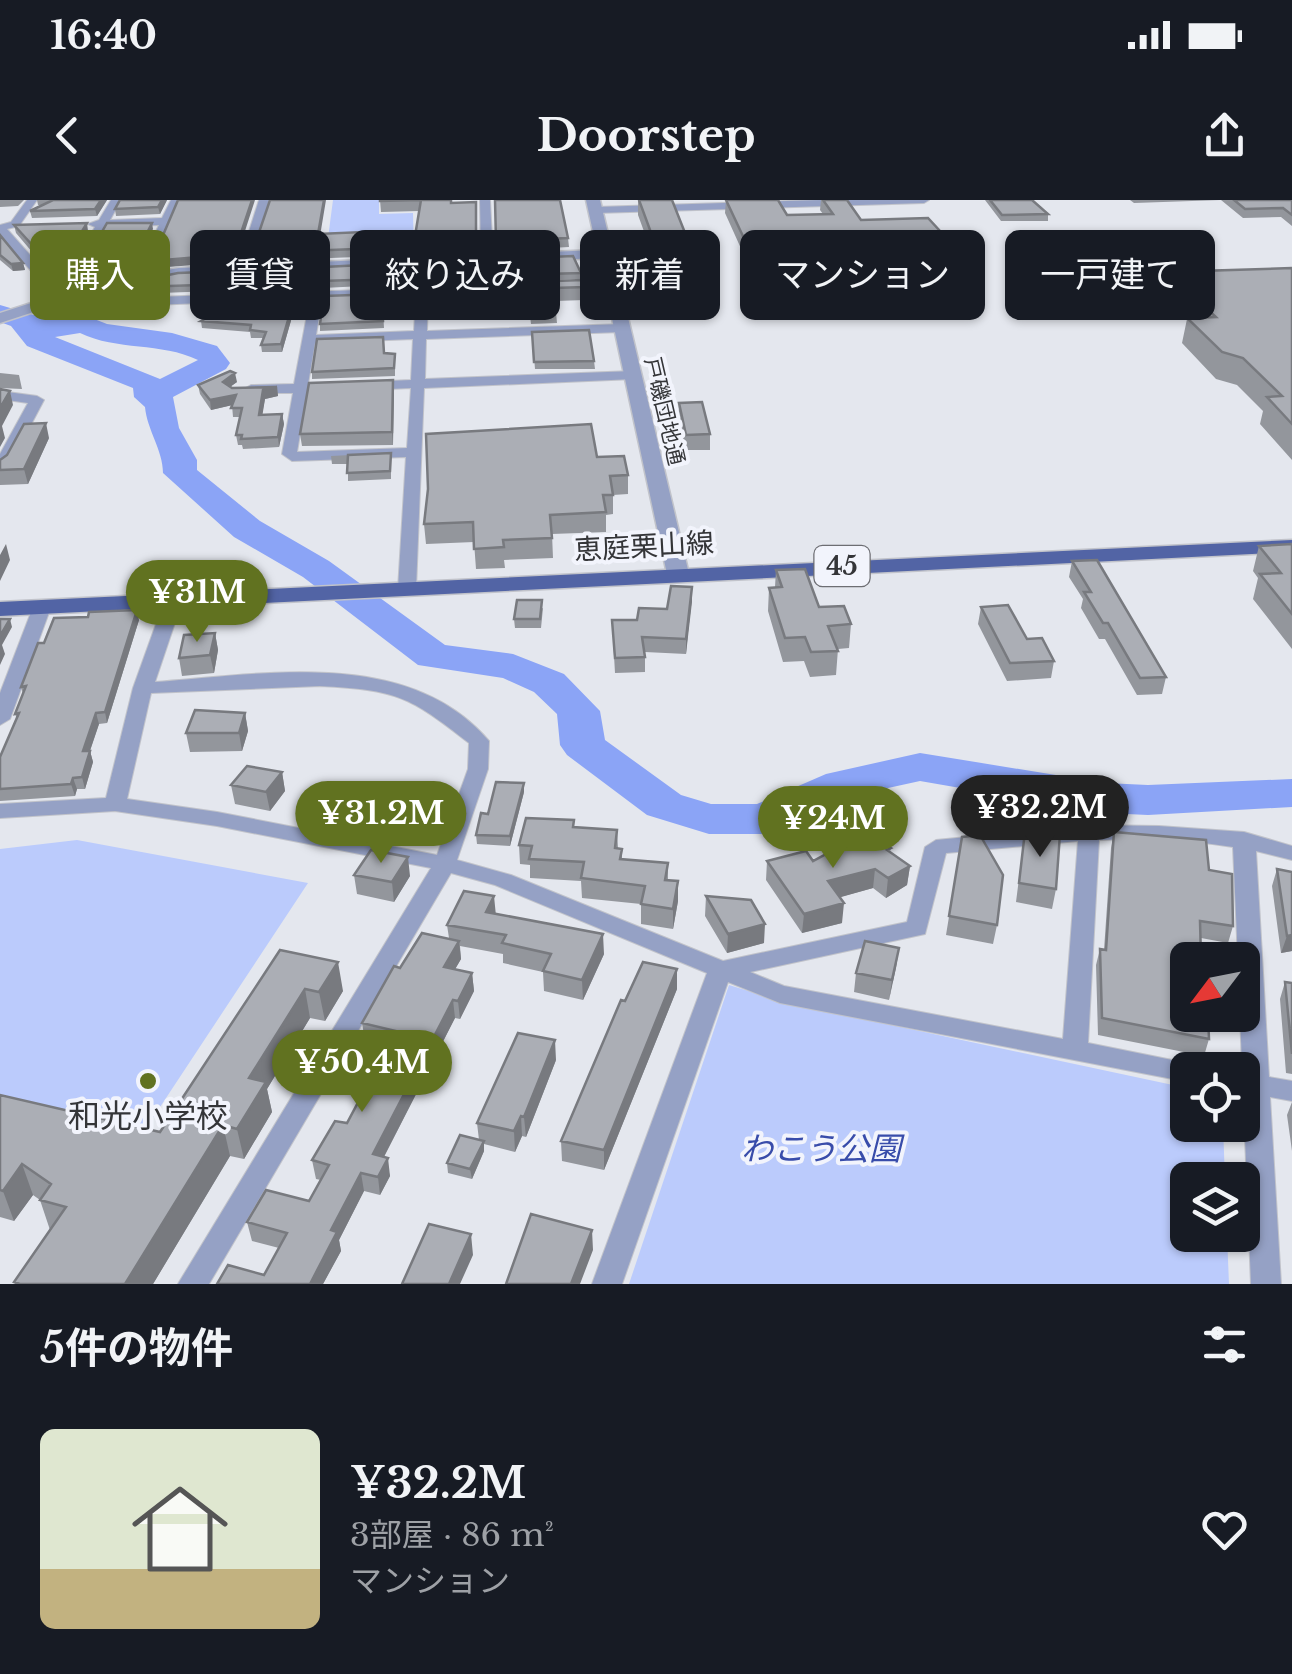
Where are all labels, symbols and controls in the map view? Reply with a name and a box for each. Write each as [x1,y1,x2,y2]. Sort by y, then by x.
text: 16:40 [50,12,157,59]
text: Doorstep [536,107,756,163]
icon: back [40,108,95,163]
icon: share [1197,108,1252,163]
chip: 購入 [30,230,170,320]
chip: 賃貸 [190,230,330,320]
chip: 絞り込み [350,230,560,320]
chip: 新着 [580,230,720,320]
chip: マンション [740,230,985,320]
chip: 一戸建て [1005,230,1215,320]
street label: 戸磯団地通 [639,354,690,468]
street label: 恵庭栗山線 [573,525,715,568]
road number: 45 [814,546,870,586]
pin: ¥31M [138,560,256,645]
text: ¥31M [148,572,246,612]
pin: ¥32.2M [959,775,1121,860]
pin: ¥31.2M [300,781,462,866]
pin: ¥24M [774,786,892,871]
text: ¥32.2M [973,787,1107,827]
text: ¥31.2M [317,793,445,833]
text: ¥24M [780,798,886,838]
north arrow [1170,942,1260,1032]
map controls [1170,942,1260,1252]
pin: ¥50.4M [281,1030,443,1115]
text: ¥50.4M [294,1042,430,1082]
button: locate [1170,1052,1260,1142]
marker: 和光小学校 [137,1070,159,1092]
place label: 和光小学校 [68,1096,228,1136]
park label: わこう公園 [741,1129,905,1169]
button: layers [1170,1162,1260,1252]
icon: filters [1197,1317,1252,1372]
text: 5件の物件 [40,1322,233,1374]
text: ¥32.2M [350,1457,526,1509]
icon: home [120,1469,240,1589]
icon: heart [1197,1502,1252,1557]
text: 3部屋 · 86 m² [350,1515,554,1555]
text: マンション [350,1561,510,1601]

